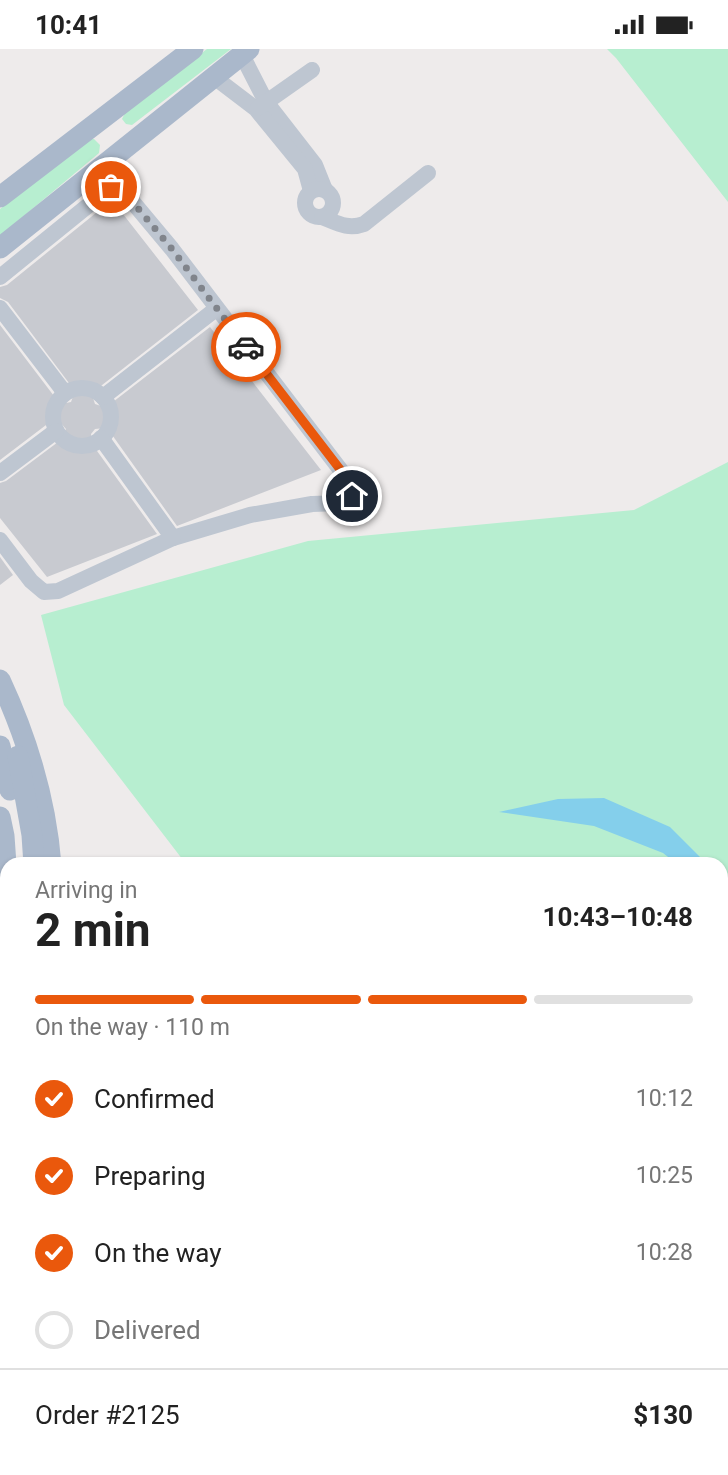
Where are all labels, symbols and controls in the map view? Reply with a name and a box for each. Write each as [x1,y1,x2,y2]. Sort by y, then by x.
text: 10:41 [35,10,102,40]
pin [81,157,141,217]
icon: bag [92,168,130,206]
courier [211,312,281,382]
icon: car [227,328,265,366]
pin [322,466,382,526]
icon: home [333,477,371,515]
text: Arriving in [35,877,138,904]
text: 10:43–10:48 [543,902,693,932]
text: 2 min [35,903,151,957]
text: On the way · 110 m [35,1014,230,1041]
icon: check [35,1080,73,1118]
text: Confirmed [94,1084,215,1114]
text: 10:12 [636,1085,693,1112]
icon: check [35,1157,73,1195]
text: Preparing [94,1161,206,1191]
text: 10:25 [636,1162,693,1189]
icon: check [35,1234,73,1272]
text: On the way [94,1238,222,1268]
text: 10:28 [636,1239,693,1266]
text: Delivered [94,1315,201,1345]
text: Order #2125 [35,1400,180,1430]
text: $130 [633,1400,693,1430]

